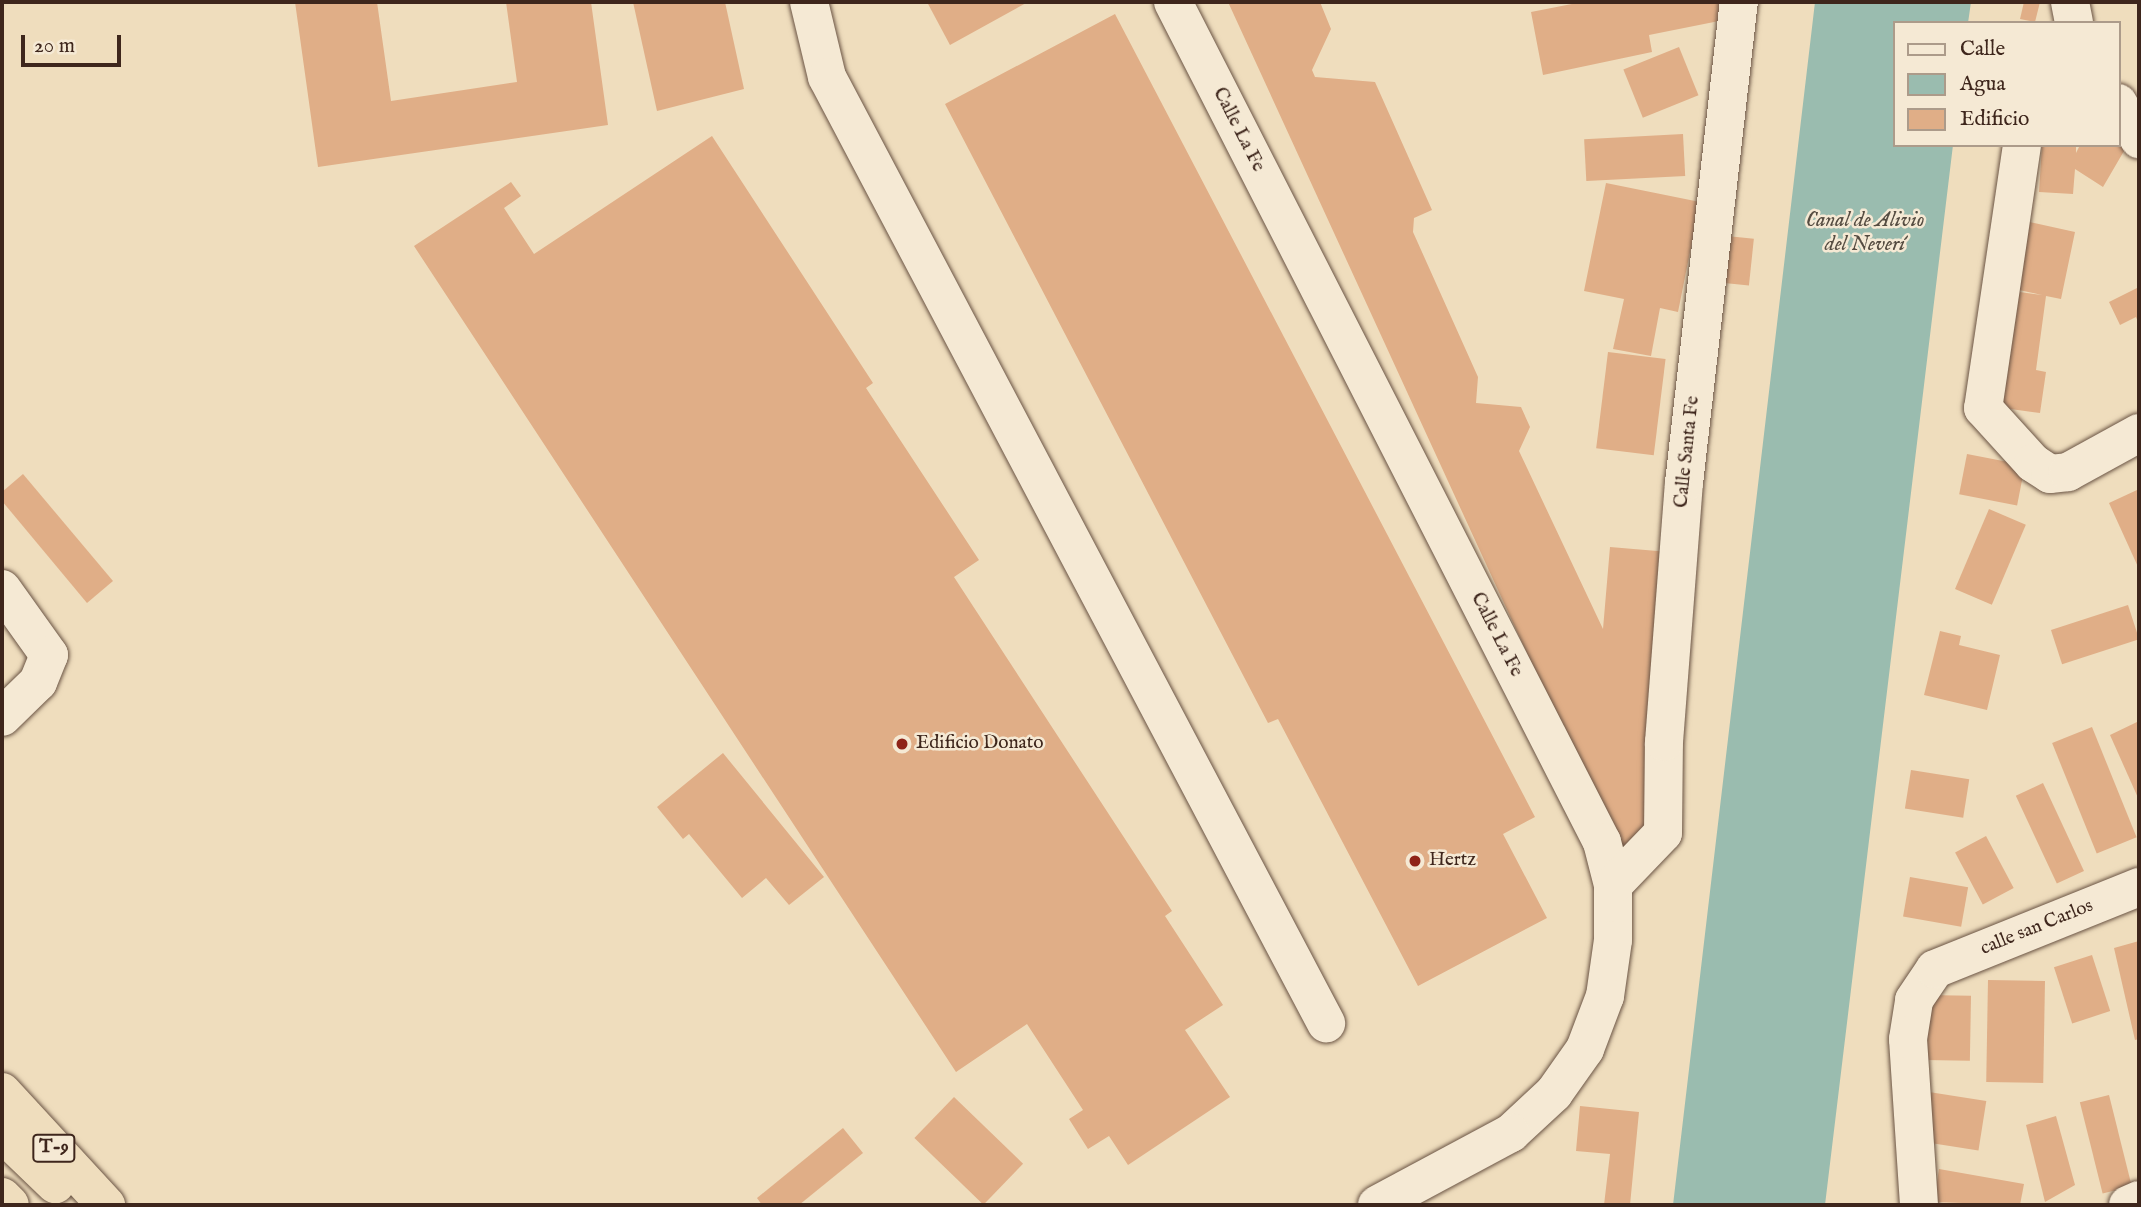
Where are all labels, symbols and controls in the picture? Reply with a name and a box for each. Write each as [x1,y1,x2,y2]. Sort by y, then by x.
scale bar [24,21,124,65]
legend [1892,21,2120,147]
text: 20 m [34,33,75,60]
text: Calle [1960,36,2005,63]
text: Agua [1960,71,2006,98]
street label: Calle La Fe [1207,84,1269,176]
text: Edificio [1960,106,2029,133]
water label: Canal de Alivio del Neverí [1806,208,1924,258]
street label: Calle Santa Fe [1671,395,1705,509]
street label: Calle La Fe [1465,589,1527,681]
place label: Edificio Donato [916,733,1043,755]
marker: Edificio Donato [894,736,910,752]
place label: Hertz [1429,850,1476,872]
marker: Hertz [1407,853,1423,869]
street label: calle san Carlos [1977,895,2097,961]
road number: T-9 [31,1134,77,1162]

